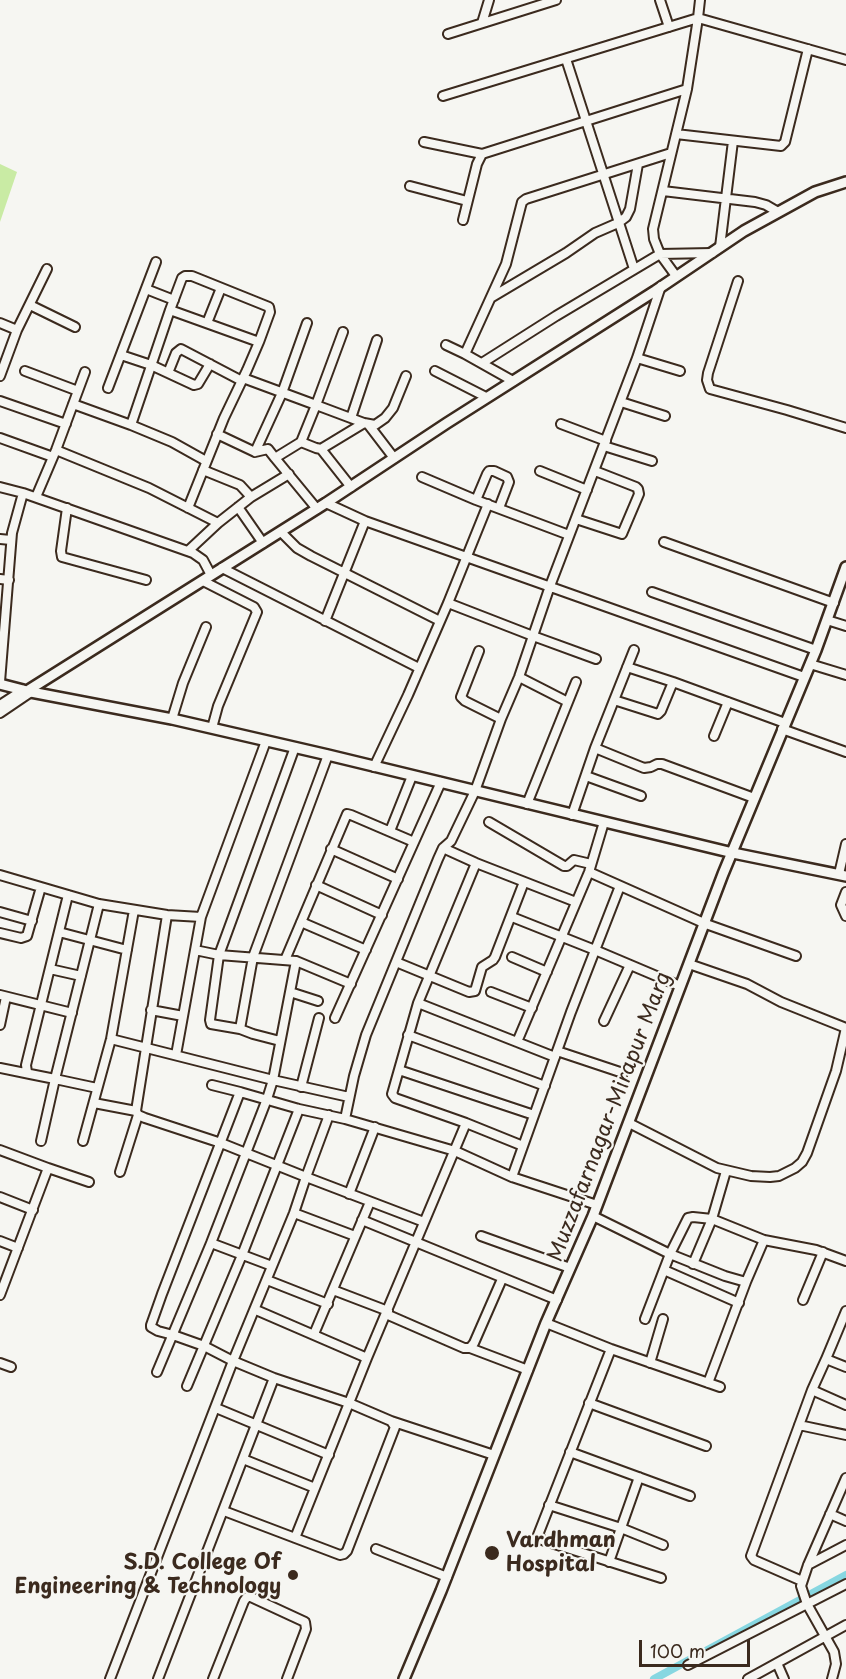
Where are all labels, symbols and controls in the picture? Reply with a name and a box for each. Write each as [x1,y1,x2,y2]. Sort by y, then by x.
street label: Muzzafarnagar-Mirapur Marg [543,969,677,1265]
place label: Vardhman Hospital [506,1528,616,1578]
marker: Vardhman Hospital [483,1544,501,1562]
place label: S.D. College Of Engineering & Technology [15,1550,281,1600]
marker: S.D. College Of Engineering & Technology [286,1568,300,1582]
scale bar [642,1628,753,1666]
text: 100 m [650,1637,705,1664]

